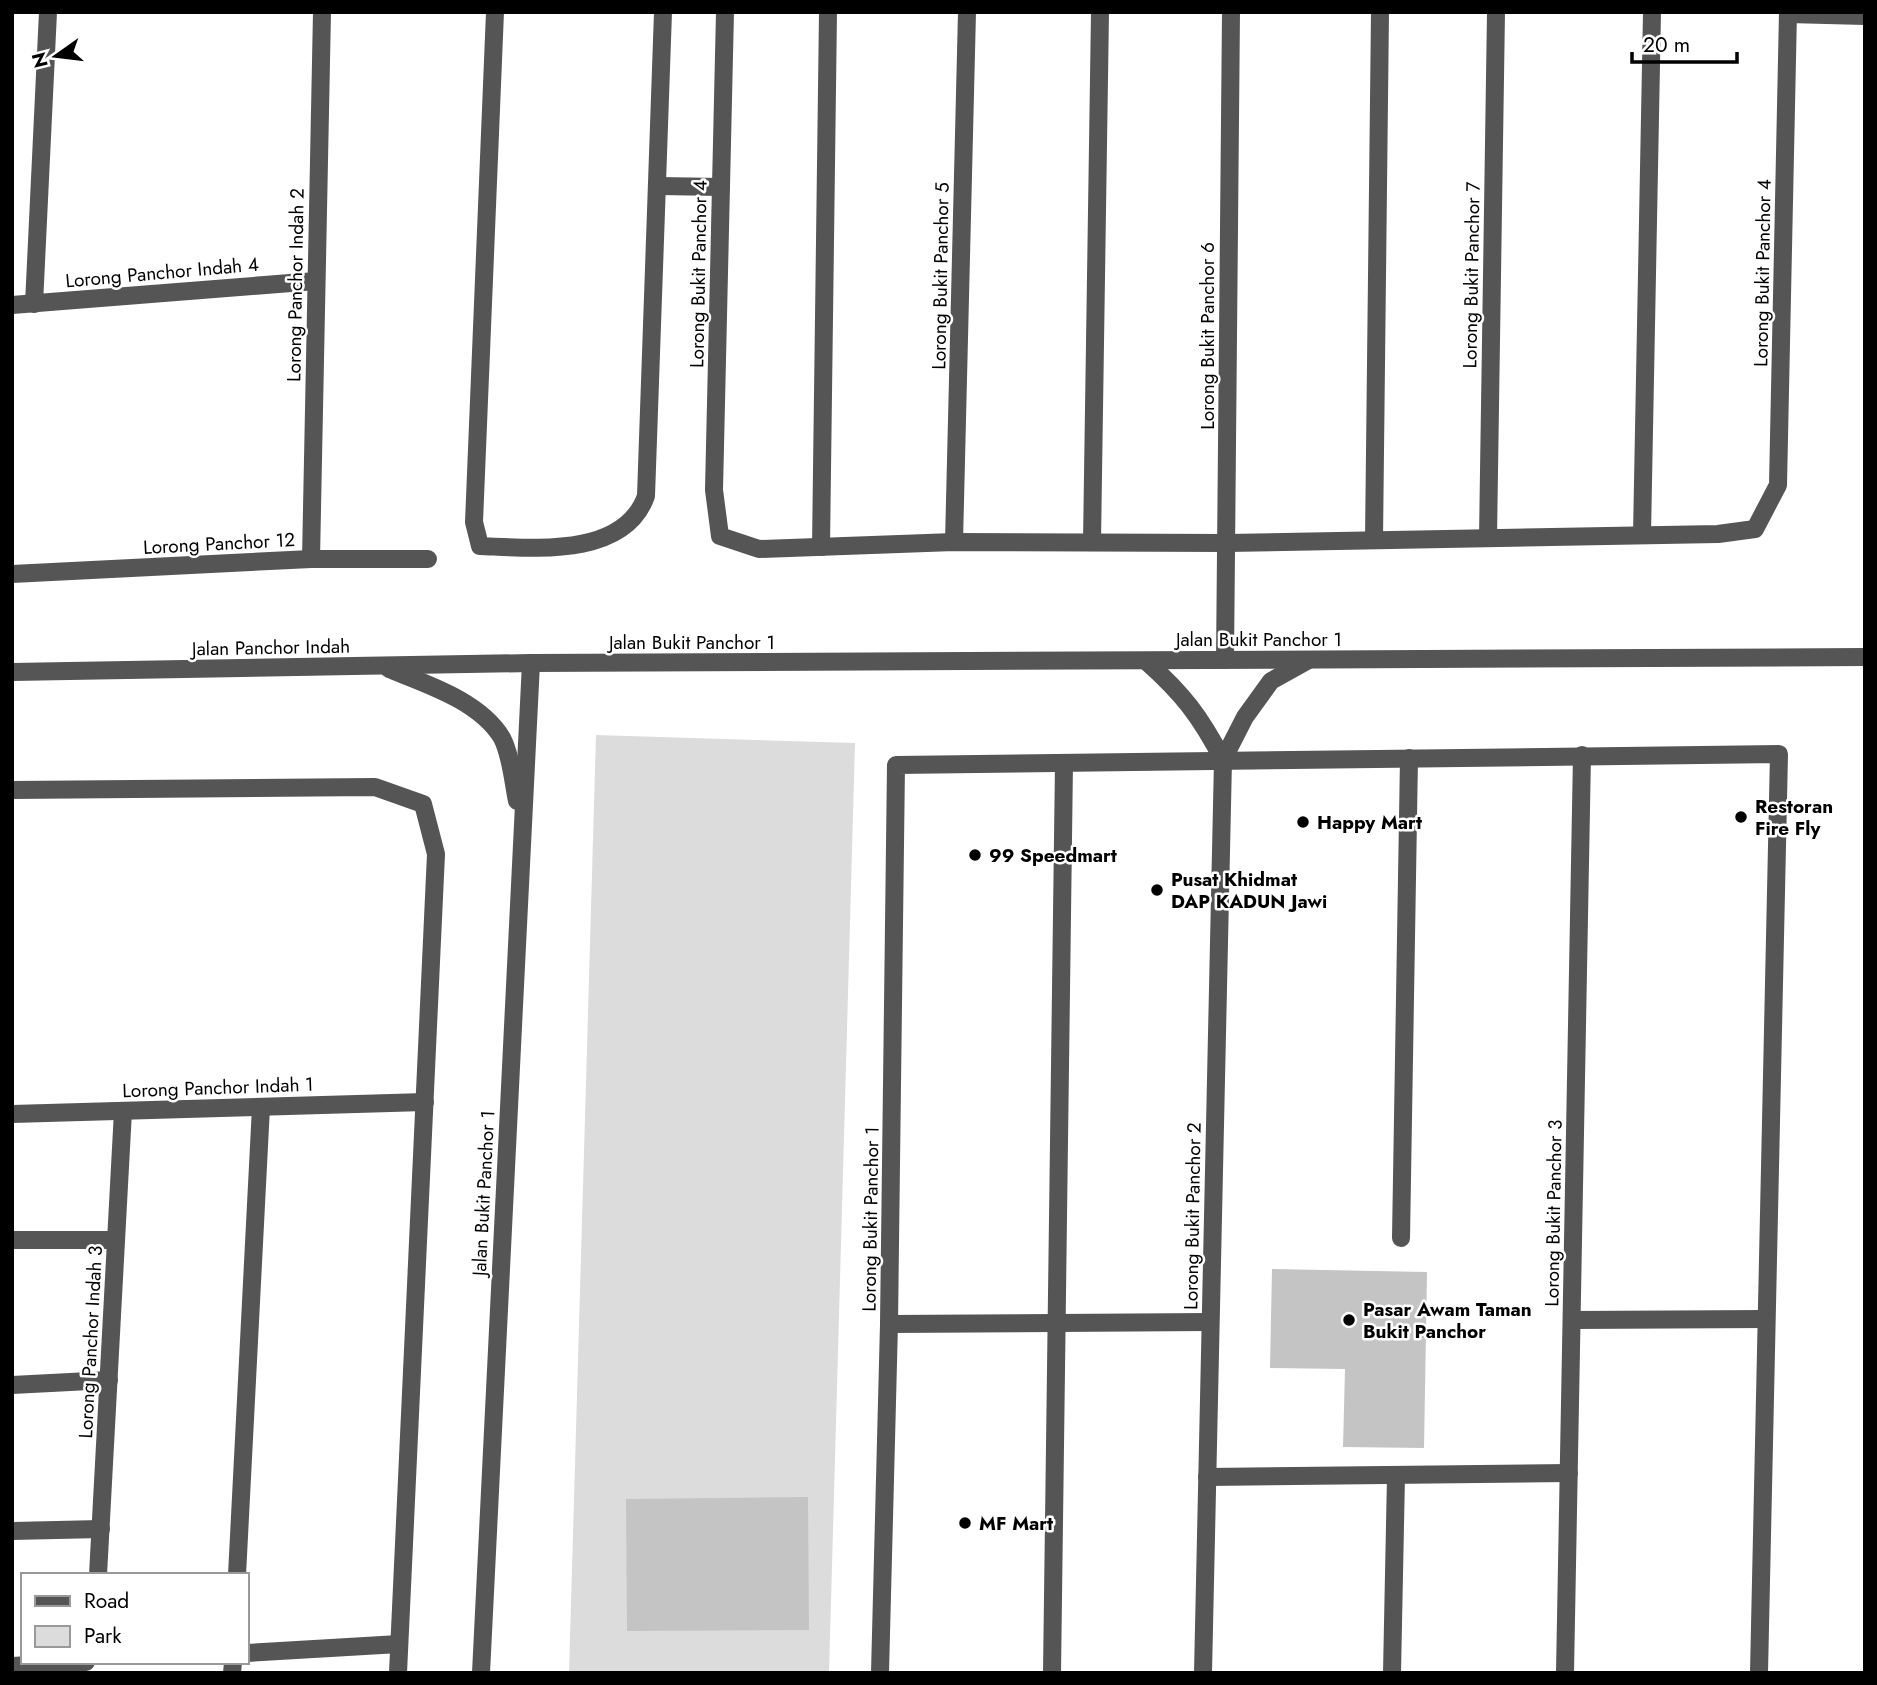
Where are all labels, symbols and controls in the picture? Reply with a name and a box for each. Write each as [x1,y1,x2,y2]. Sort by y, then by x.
north arrow [21,21,91,91]
scale bar [1632,21,1737,65]
text: 20 m [1643,30,1690,60]
text: N [25,49,55,71]
street label: Lorong Bukit Panchor 4 [1747,179,1778,367]
street label: Lorong Bukit Panchor 4 [683,180,714,368]
street label: Lorong Bukit Panchor 7 [1456,181,1487,369]
street label: Lorong Bukit Panchor 5 [925,182,956,370]
street label: Lorong Panchor Indah 2 [280,188,311,382]
street label: Lorong Bukit Panchor 6 [1194,242,1221,430]
street label: Lorong Panchor Indah 4 [64,251,260,294]
street label: Lorong Panchor 12 [142,526,296,561]
street label: Jalan Bukit Panchor 1 [1173,626,1342,653]
street label: Jalan Bukit Panchor 1 [606,629,775,656]
street label: Jalan Panchor Indah [189,633,350,662]
place label: Restoran Fire Fly [1755,793,1833,842]
place label: Happy Mart [1317,809,1422,836]
marker: Restoran Fire Fly [1733,809,1749,825]
marker: Happy Mart [1295,814,1311,830]
place label: 99 Speedmart [989,842,1117,869]
marker: 99 Speedmart [967,847,983,863]
place label: Pusat Khidmat DAP KADUN Jawi [1171,866,1327,915]
marker: Pusat Khidmat DAP KADUN Jawi [1149,882,1165,898]
street label: Lorong Panchor Indah 1 [122,1071,314,1104]
street label: Jalan Bukit Panchor 1 [466,1109,501,1280]
street label: Lorong Bukit Panchor 3 [1538,1119,1569,1307]
street label: Lorong Bukit Panchor 2 [1177,1122,1208,1310]
street label: Lorong Bukit Panchor 1 [855,1126,886,1312]
street label: Lorong Panchor Indah 3 [72,1245,109,1439]
place label: Pasar Awam Taman Bukit Panchor [1363,1296,1532,1345]
marker: Pasar Awam Taman Bukit Panchor [1341,1312,1357,1328]
place label: MF Mart [979,1510,1053,1537]
marker: MF Mart [957,1515,973,1531]
legend [21,1573,248,1664]
text: Road [84,1586,129,1616]
text: Park [84,1621,122,1651]

